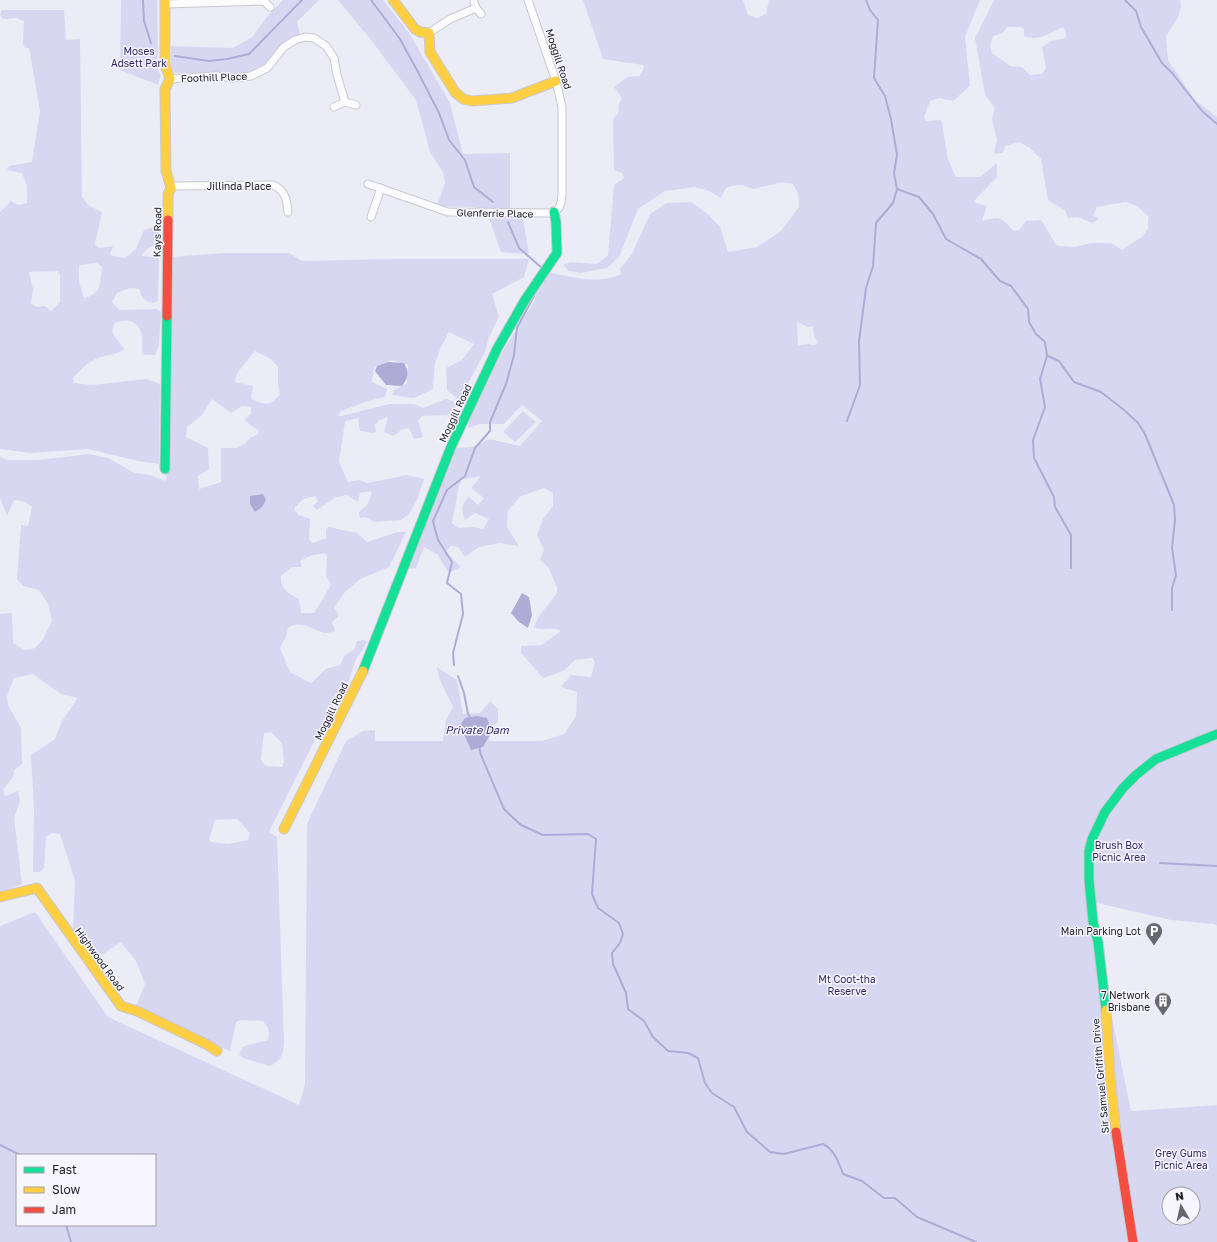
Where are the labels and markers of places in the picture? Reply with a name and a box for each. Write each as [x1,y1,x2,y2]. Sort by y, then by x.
parking icon: Main Parking Lot [1144,921,1164,946]
place label: Main Parking Lot [1061,925,1141,937]
place label: 7 Network Brisbane [1101,989,1150,1013]
building icon: 7 Network Brisbane [1153,991,1173,1016]

